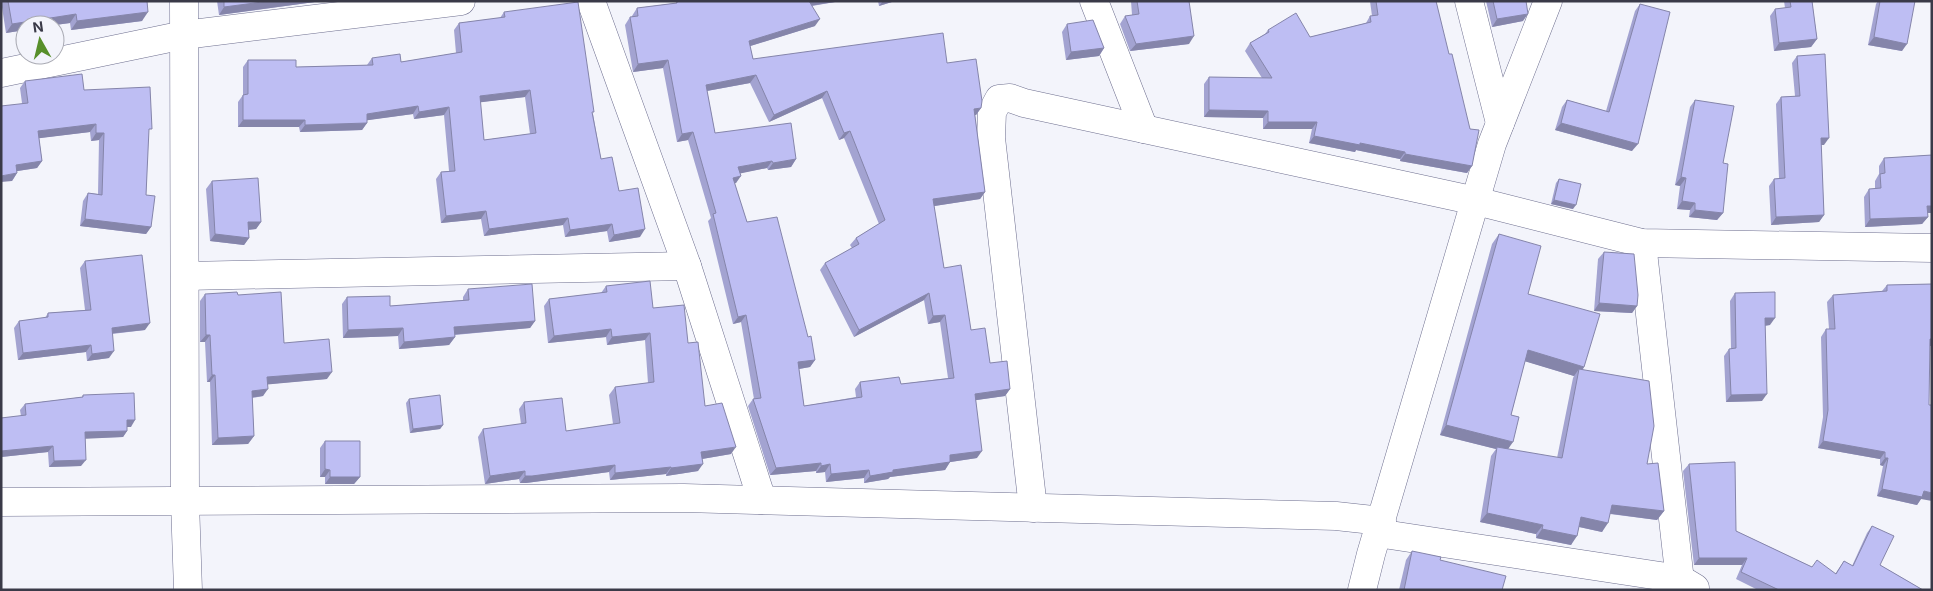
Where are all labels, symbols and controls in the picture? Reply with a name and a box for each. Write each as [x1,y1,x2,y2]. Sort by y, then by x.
north arrow [15,15,65,65]
text: N [32,17,45,36]

